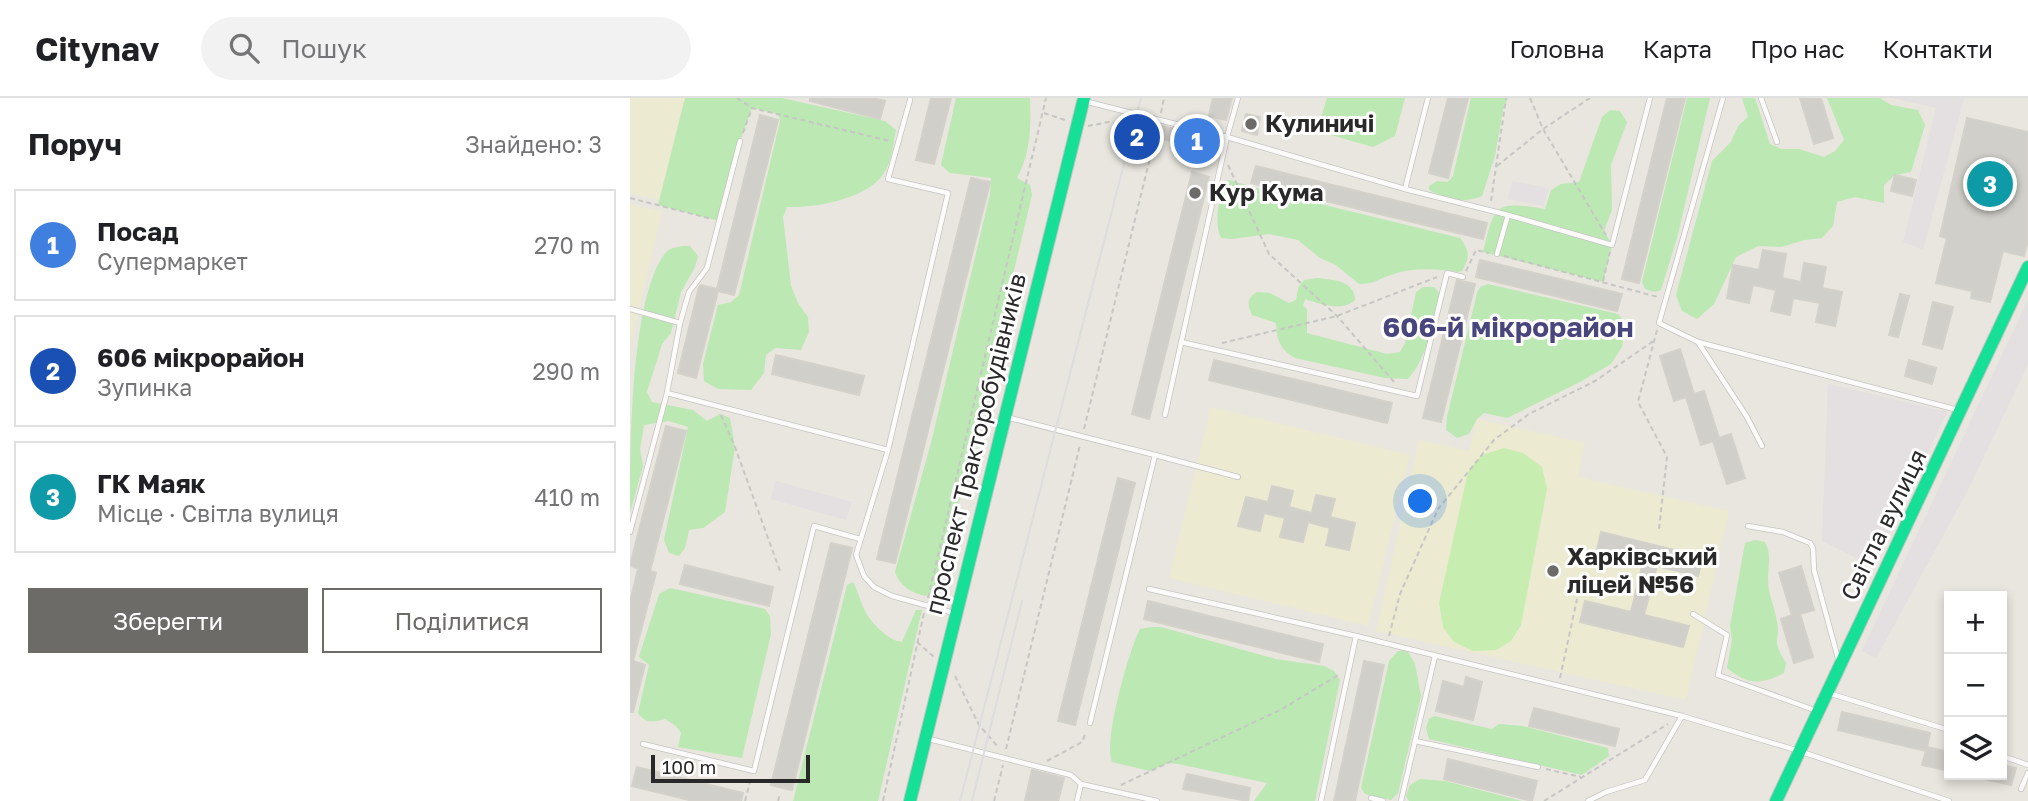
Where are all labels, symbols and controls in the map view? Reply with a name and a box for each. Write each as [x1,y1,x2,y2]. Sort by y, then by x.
search box [201,17,691,80]
text: Citynav [35,29,159,68]
icon: search [225,29,263,67]
text: Пошук [281,33,367,64]
text: Головна [1509,34,1605,63]
text: Карта [1643,34,1712,63]
text: Про нас [1750,34,1845,63]
text: Контакти [1883,34,1993,63]
place label: Кулиничі [1265,108,1374,137]
pin: 2 [1114,111,1160,163]
pin: 1 [1174,115,1220,167]
marker: Кулиничі [1243,116,1259,132]
text: Поруч [28,126,122,162]
text: Знайдено: 3 [465,130,602,158]
pin: 3 [1967,158,2013,210]
place label: Кур Кума [1209,177,1323,206]
marker: Кур Кума [1187,185,1203,201]
text: Посад [97,216,178,247]
text: 1 [47,231,59,259]
text: 270 m [534,231,600,259]
text: Супермаркет [97,247,248,275]
street label: проспект Тракторобудівників [918,270,1031,617]
district label: 606-й мікрорайон [1383,310,1634,343]
text: 606 мікрорайон [97,342,304,373]
text: 2 [46,357,60,385]
text: 290 m [532,357,600,385]
text: Зупинка [97,373,192,401]
street label: Світла вулиця [1834,444,1932,605]
text: ГК Маяк [97,468,206,499]
text: 3 [46,483,60,511]
text: 410 m [534,483,600,511]
your location [1403,484,1437,518]
text: Місце · Світла вулиця [97,499,339,527]
place label: Харківський ліцей №56 [1567,541,1717,598]
marker: Харківський ліцей №56 [1545,563,1561,579]
button: Зберегти [28,588,308,653]
button: Поділитися [322,588,602,653]
map controls [1944,591,2007,780]
button: + [1944,591,2007,654]
button: − [1944,654,2007,717]
button: layers [1944,717,2007,780]
scale bar [651,752,810,784]
text: 100 m [662,755,716,778]

